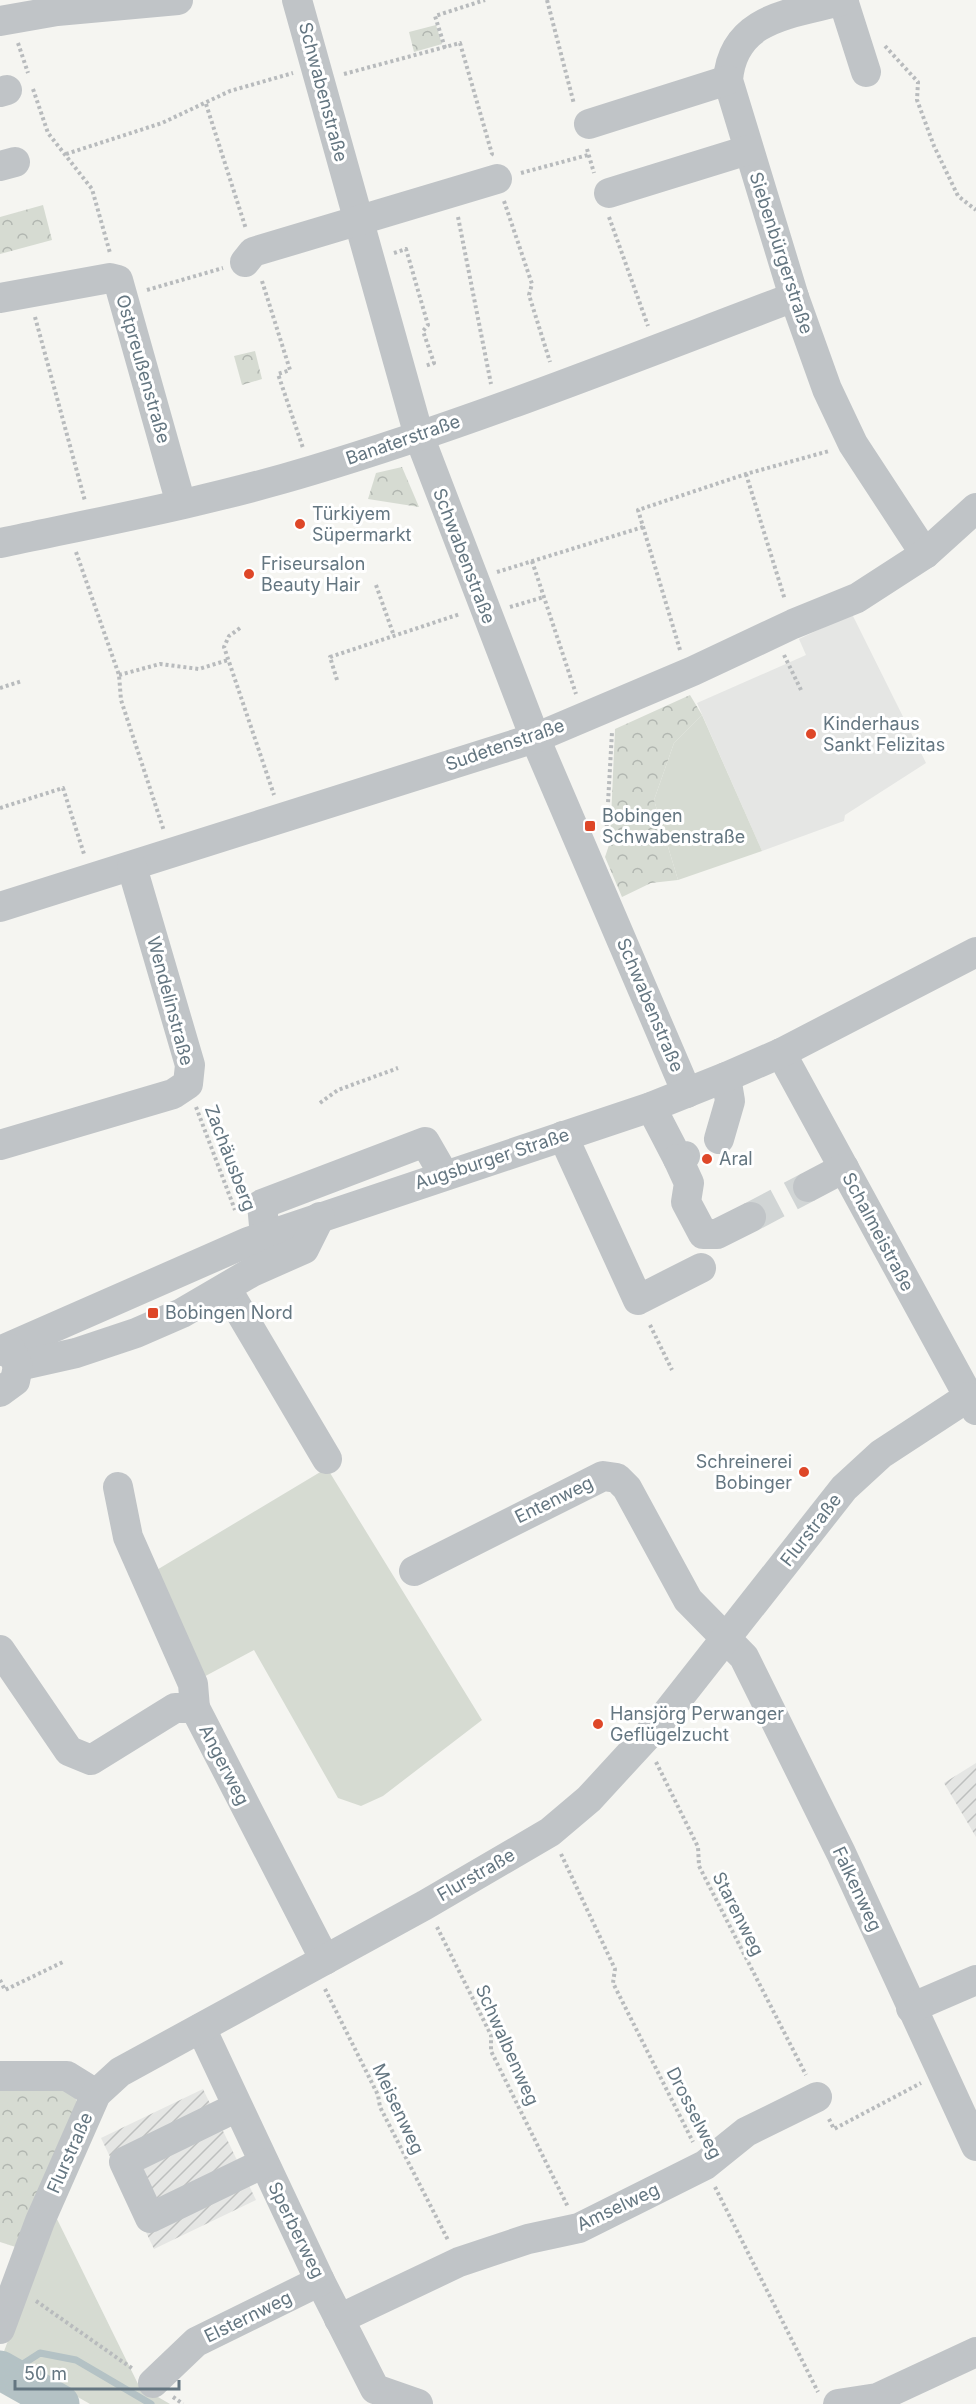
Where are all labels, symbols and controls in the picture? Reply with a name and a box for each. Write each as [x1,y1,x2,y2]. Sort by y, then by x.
street label: Schwabenstraße [295,20,352,164]
street label: Siebenbürgerstraße [745,169,818,336]
street label: Ostpreußenstraße [112,292,175,446]
street label: Banaterstraße [343,410,463,469]
street label: Schwabenstraße [429,485,500,626]
place label: Türkiyem Süpermarkt [312,503,412,545]
marker: Türkiyem Süpermarkt [293,517,307,531]
place label: Friseursalon Beauty Hair [261,553,365,595]
marker: Friseursalon Beauty Hair [242,567,256,581]
place label: Kinderhaus Sankt Felizitas [823,713,945,755]
street label: Sudetenstraße [443,714,567,775]
marker: Kinderhaus Sankt Felizitas [804,727,818,741]
place label: Bobingen Schwabenstraße [602,805,745,847]
marker: Bobingen Schwabenstraße [583,819,597,833]
street label: Wendelinstraße [143,934,198,1068]
street label: Schwabenstraße [613,935,688,1075]
street label: Zachäusberg [201,1102,260,1214]
street label: Augsburger Straße [412,1124,572,1193]
place label: Aral [719,1148,753,1169]
marker: Aral [700,1152,714,1166]
street label: Schalmeistraße [838,1169,919,1295]
place label: Bobingen Nord [165,1302,293,1323]
marker: Bobingen Nord [146,1306,160,1320]
place label: Schreinerei Bobinger [696,1451,792,1493]
marker: Schreinerei Bobinger [797,1465,811,1479]
street label: Entenweg [511,1472,596,1527]
street label: Flurstraße [776,1489,845,1570]
place label: Hansjörg Perwanger Geflügelzucht [610,1703,784,1745]
marker: Hansjörg Perwanger Geflügelzucht [591,1717,605,1731]
street label: Angerweg [195,1721,254,1809]
street label: Falkenweg [829,1843,886,1935]
street label: Flurstraße [433,1844,518,1905]
street label: Starenweg [708,1868,769,1959]
street label: Schwalbenweg [471,1981,543,2108]
street label: Meisenweg [368,2060,429,2157]
street label: Drosselweg [662,2063,727,2162]
street label: Flurstraße [42,2109,97,2196]
street label: Sperberweg [264,2178,329,2281]
street label: Amselweg [573,2178,662,2235]
street label: Elsternweg [201,2286,295,2347]
scale bar [15,2353,178,2391]
text: 50 m [24,2363,67,2384]

